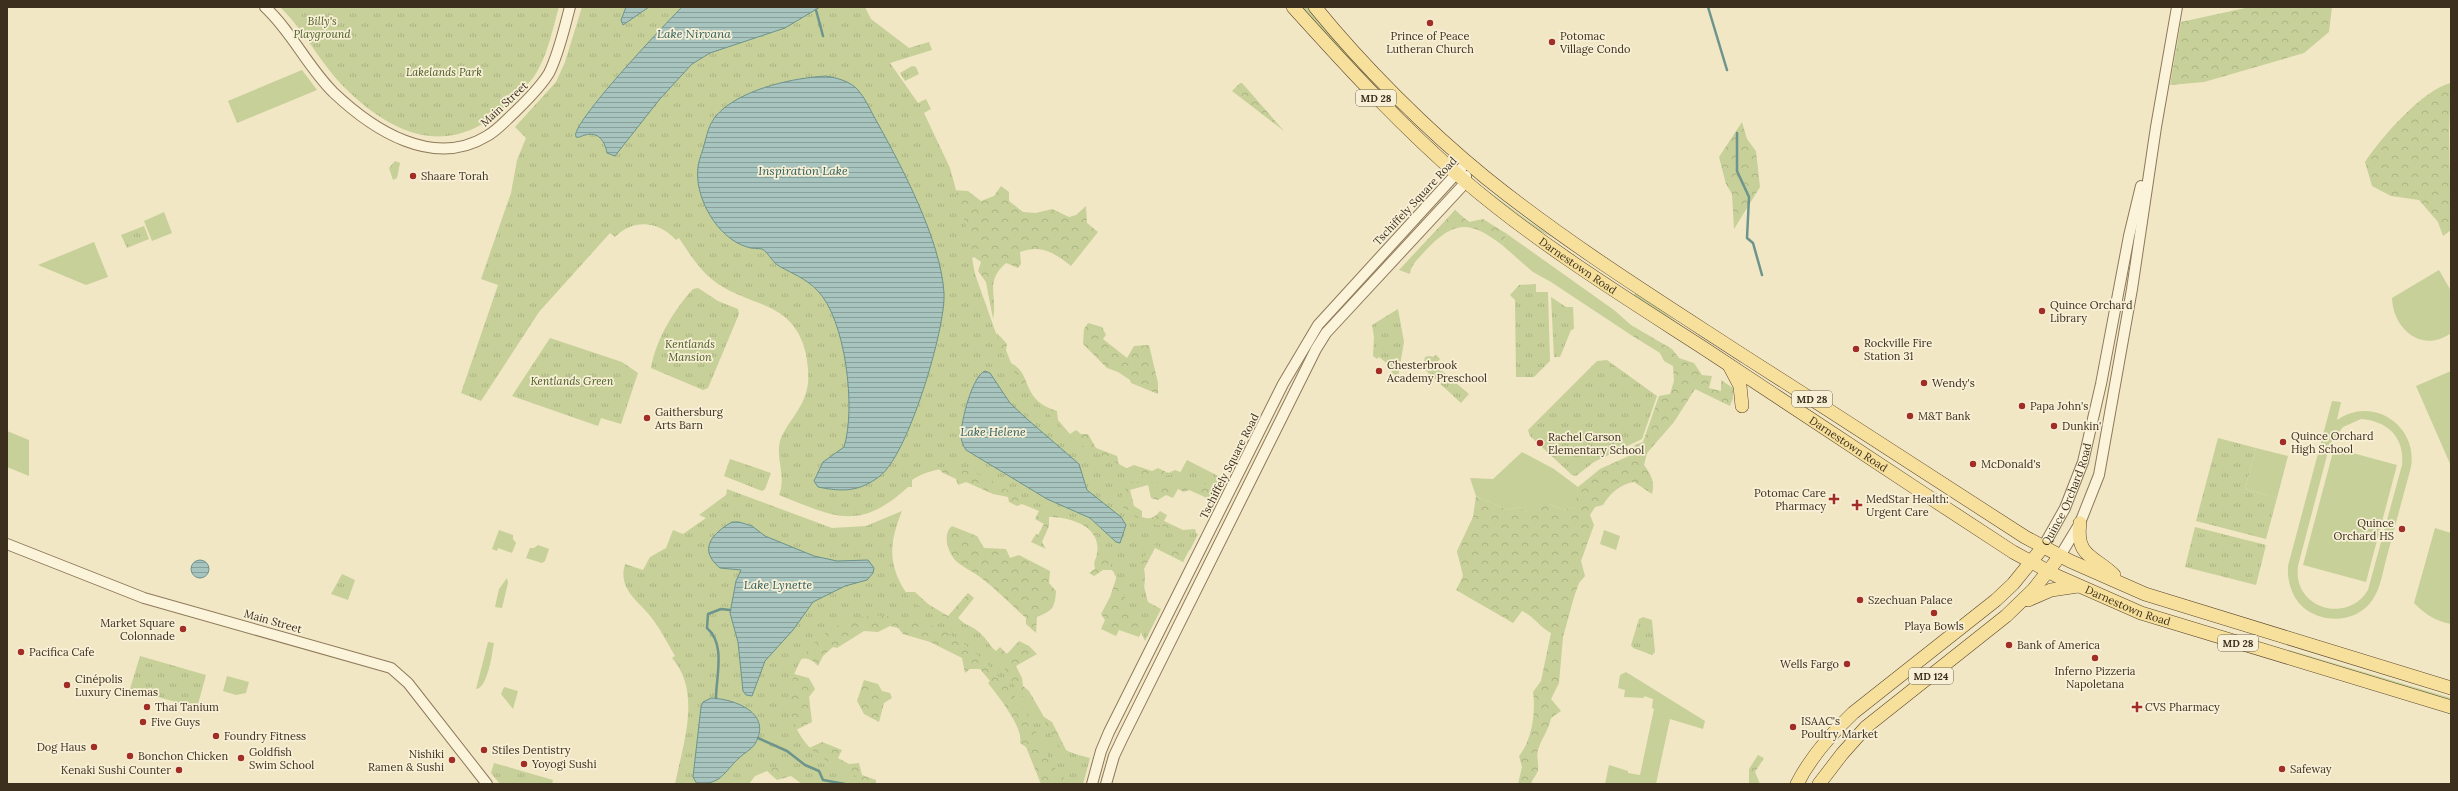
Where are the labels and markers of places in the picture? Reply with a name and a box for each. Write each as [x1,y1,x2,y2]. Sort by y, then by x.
marker: Prince of Peace Lutheran Church [1425,18,1435,28]
place label: Prince of Peace Lutheran Church [1386,29,1474,56]
place label: Potomac Village Condo [1559,29,1630,56]
marker: Potomac Village Condo [1547,37,1557,47]
place label: Shaare Torah [421,169,489,183]
marker: Shaare Torah [408,171,418,181]
place label: Quince Orchard Library [2050,298,2133,325]
marker: Quince Orchard Library [2037,306,2047,316]
place label: Rockville Fire Station 31 [1864,336,1932,363]
marker: Rockville Fire Station 31 [1851,344,1861,354]
place label: Chesterbrook Academy Preschool [1386,358,1487,385]
marker: Chesterbrook Academy Preschool [1374,366,1384,376]
place label: Wendy's [1932,376,1975,390]
marker: Wendy's [1919,378,1929,388]
place label: Papa John's [2030,399,2088,413]
marker: Papa John's [2017,401,2027,411]
place label: Gaithersburg Arts Barn [654,405,724,432]
place label: M&T Bank [1918,409,1971,423]
marker: M&T Bank [1905,411,1915,421]
marker: Gaithersburg Arts Barn [642,413,652,423]
place label: Dunkin' [2062,419,2101,433]
marker: Dunkin' [2049,421,2059,431]
place label: Quince Orchard High School [2291,429,2374,456]
place label: Rachel Carson Elementary School [1548,430,1644,457]
marker: Quince Orchard High School [2278,437,2288,447]
marker: Rachel Carson Elementary School [1535,438,1545,448]
place label: McDonald's [1981,457,2041,471]
marker: McDonald's [1968,459,1978,469]
place label: Potomac Care Pharmacy [1754,486,1826,513]
place label: MedStar Health: Urgent Care [1866,492,1949,519]
marker: Potomac Care Pharmacy [1829,494,1839,504]
marker: MedStar Health: Urgent Care [1851,499,1863,511]
place label: Quince Orchard HS [2333,516,2394,543]
marker: Quince Orchard HS [2397,524,2407,534]
place label: Szechuan Palace [1868,593,1953,607]
marker: Szechuan Palace [1855,595,1865,605]
marker: Playa Bowls [1929,608,1939,618]
place label: Market Square Colonnade [100,616,175,643]
place label: Playa Bowls [1904,619,1964,633]
marker: Market Square Colonnade [178,624,188,634]
place label: Bank of America [2017,638,2100,652]
marker: Bank of America [2004,640,2014,650]
place label: Pacifica Cafe [29,645,94,659]
marker: Pacifica Cafe [16,647,26,657]
marker: Inferno Pizzeria Napoletana [2090,653,2100,663]
place label: Wells Fargo [1780,657,1839,671]
marker: Wells Fargo [1842,659,1852,669]
place label: Inferno Pizzeria Napoletana [2054,664,2136,691]
place label: Cinépolis Luxury Cinemas [75,672,158,699]
marker: Cinépolis Luxury Cinemas [62,680,72,690]
place label: Thai Tanium [155,700,219,714]
place label: CVS Pharmacy [2145,700,2220,714]
marker: Thai Tanium [142,702,152,712]
marker: CVS Pharmacy [2132,702,2142,712]
place label: ISAAC's Poultry Market [1801,714,1879,741]
place label: Five Guys [151,715,200,729]
marker: Five Guys [138,717,148,727]
marker: ISAAC's Poultry Market [1788,722,1798,732]
place label: Foundry Fitness [224,729,306,743]
marker: Foundry Fitness [211,731,221,741]
place label: Dog Haus [37,740,86,754]
marker: Dog Haus [89,742,99,752]
place label: Stiles Dentistry [492,743,571,757]
place label: Goldfish Swim School [249,745,314,772]
marker: Stiles Dentistry [479,745,489,755]
place label: Nishiki Ramen & Sushi [368,747,444,774]
place label: Bonchon Chicken [138,749,228,763]
marker: Bonchon Chicken [125,751,135,761]
marker: Goldfish Swim School [236,753,246,763]
marker: Nishiki Ramen & Sushi [447,755,457,765]
place label: Yoyogi Sushi [531,757,597,771]
marker: Yoyogi Sushi [519,759,529,769]
place label: Safeway [2290,762,2332,776]
place label: Kenaki Sushi Counter [61,763,171,777]
marker: Safeway [2277,764,2287,774]
marker: Kenaki Sushi Counter [174,765,184,775]

